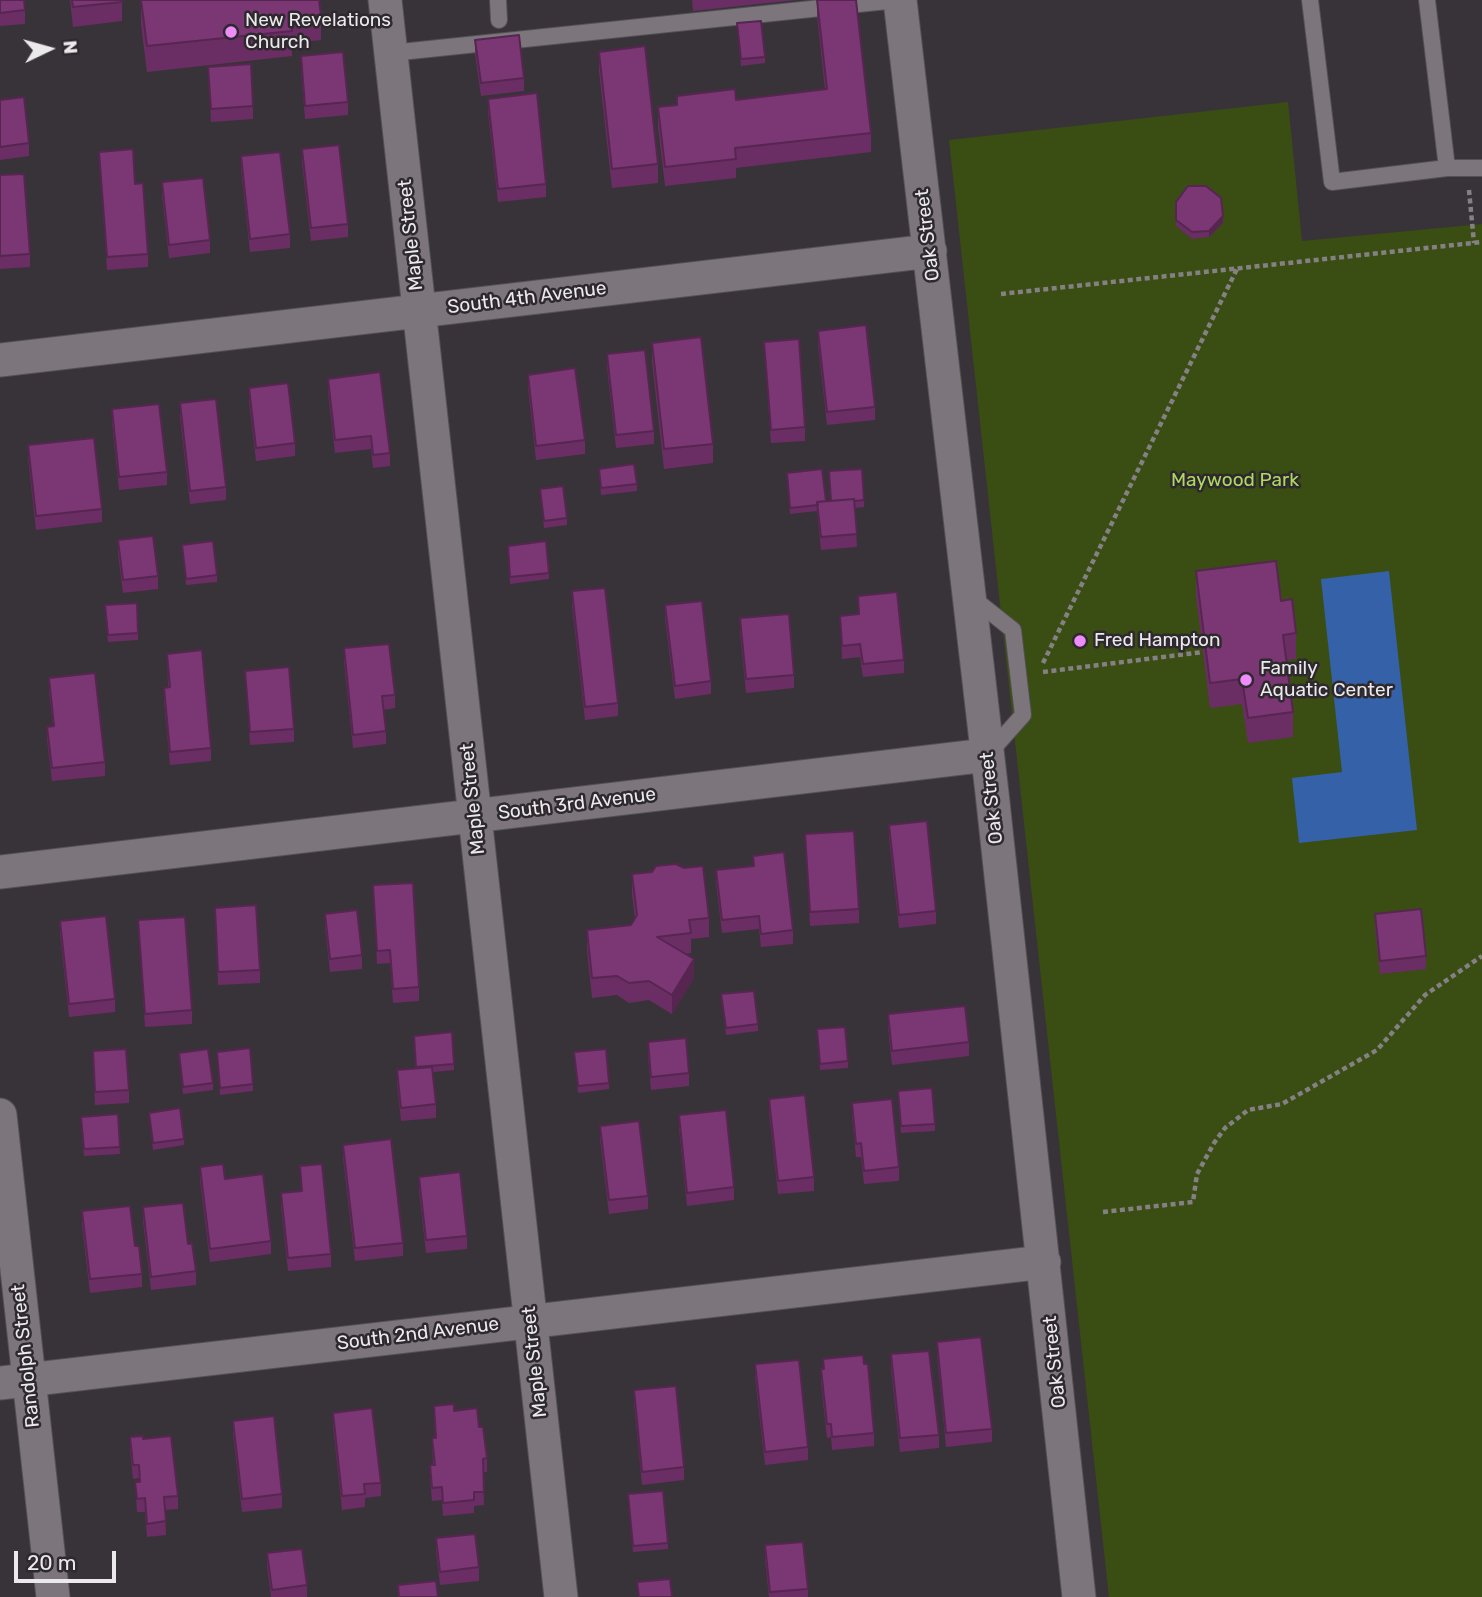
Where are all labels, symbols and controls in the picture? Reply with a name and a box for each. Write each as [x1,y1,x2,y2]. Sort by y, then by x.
place label: New Revelations Church [245,10,391,54]
north arrow [14,14,84,84]
marker: New Revelations Church [223,24,239,40]
text: N [58,39,82,55]
street label: Maple Street [394,178,428,292]
street label: Oak Street [911,188,945,282]
street label: South 4th Avenue [446,277,608,319]
park label: Maywood Park [1171,470,1299,492]
place label: Fred Hampton [1094,630,1220,652]
marker: Fred Hampton [1072,633,1088,649]
place label: Family Aquatic Center [1260,658,1393,702]
marker: Family Aquatic Center [1238,672,1254,688]
street label: Maple Street [456,742,490,856]
street label: Oak Street [976,751,1008,845]
street label: South 3rd Avenue [497,783,657,825]
street label: Randolph Street [7,1283,45,1429]
street label: Maple Street [518,1305,552,1419]
street label: South 2nd Avenue [336,1313,500,1355]
street label: Oak Street [1039,1315,1071,1409]
scale bar [18,1538,119,1582]
text: 20 m [27,1550,76,1575]

